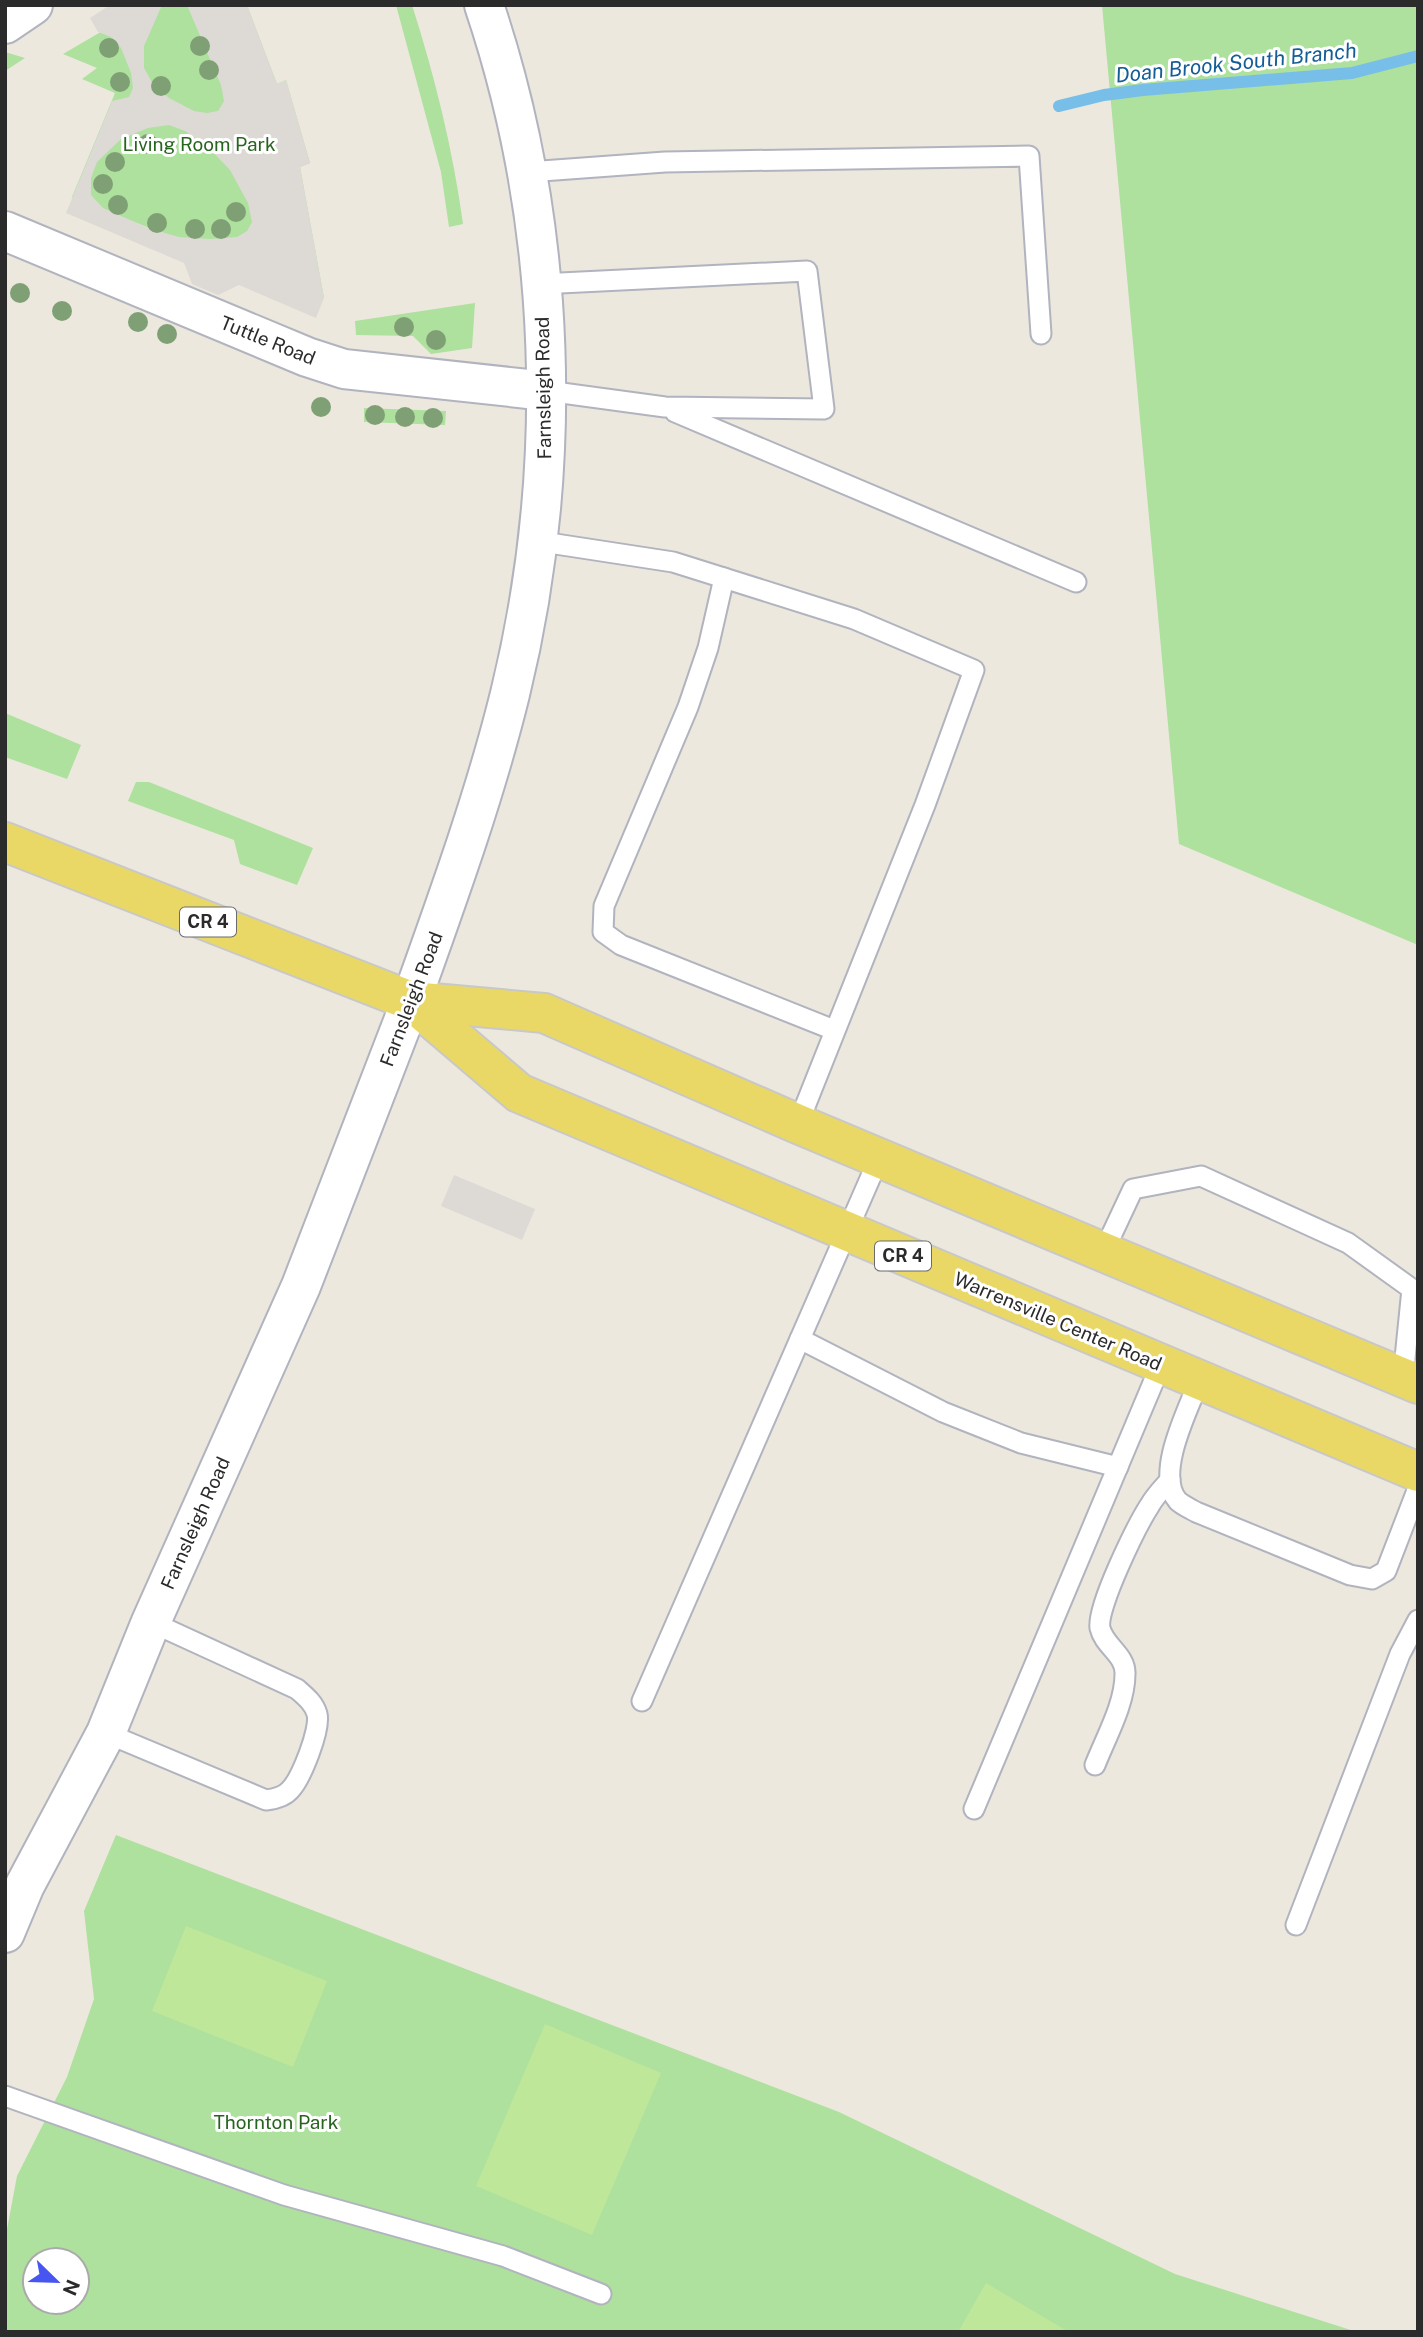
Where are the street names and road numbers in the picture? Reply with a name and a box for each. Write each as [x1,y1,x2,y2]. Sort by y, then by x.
street label: Tuttle Road [217,311,319,369]
street label: Farnsleigh Road [531,317,555,459]
road number: CR 4 [180,908,236,937]
street label: Farnsleigh Road [375,928,447,1070]
road number: CR 4 [875,1241,931,1270]
street label: Warrensville Center Road [951,1267,1165,1375]
street label: Farnsleigh Road [156,1453,234,1593]

